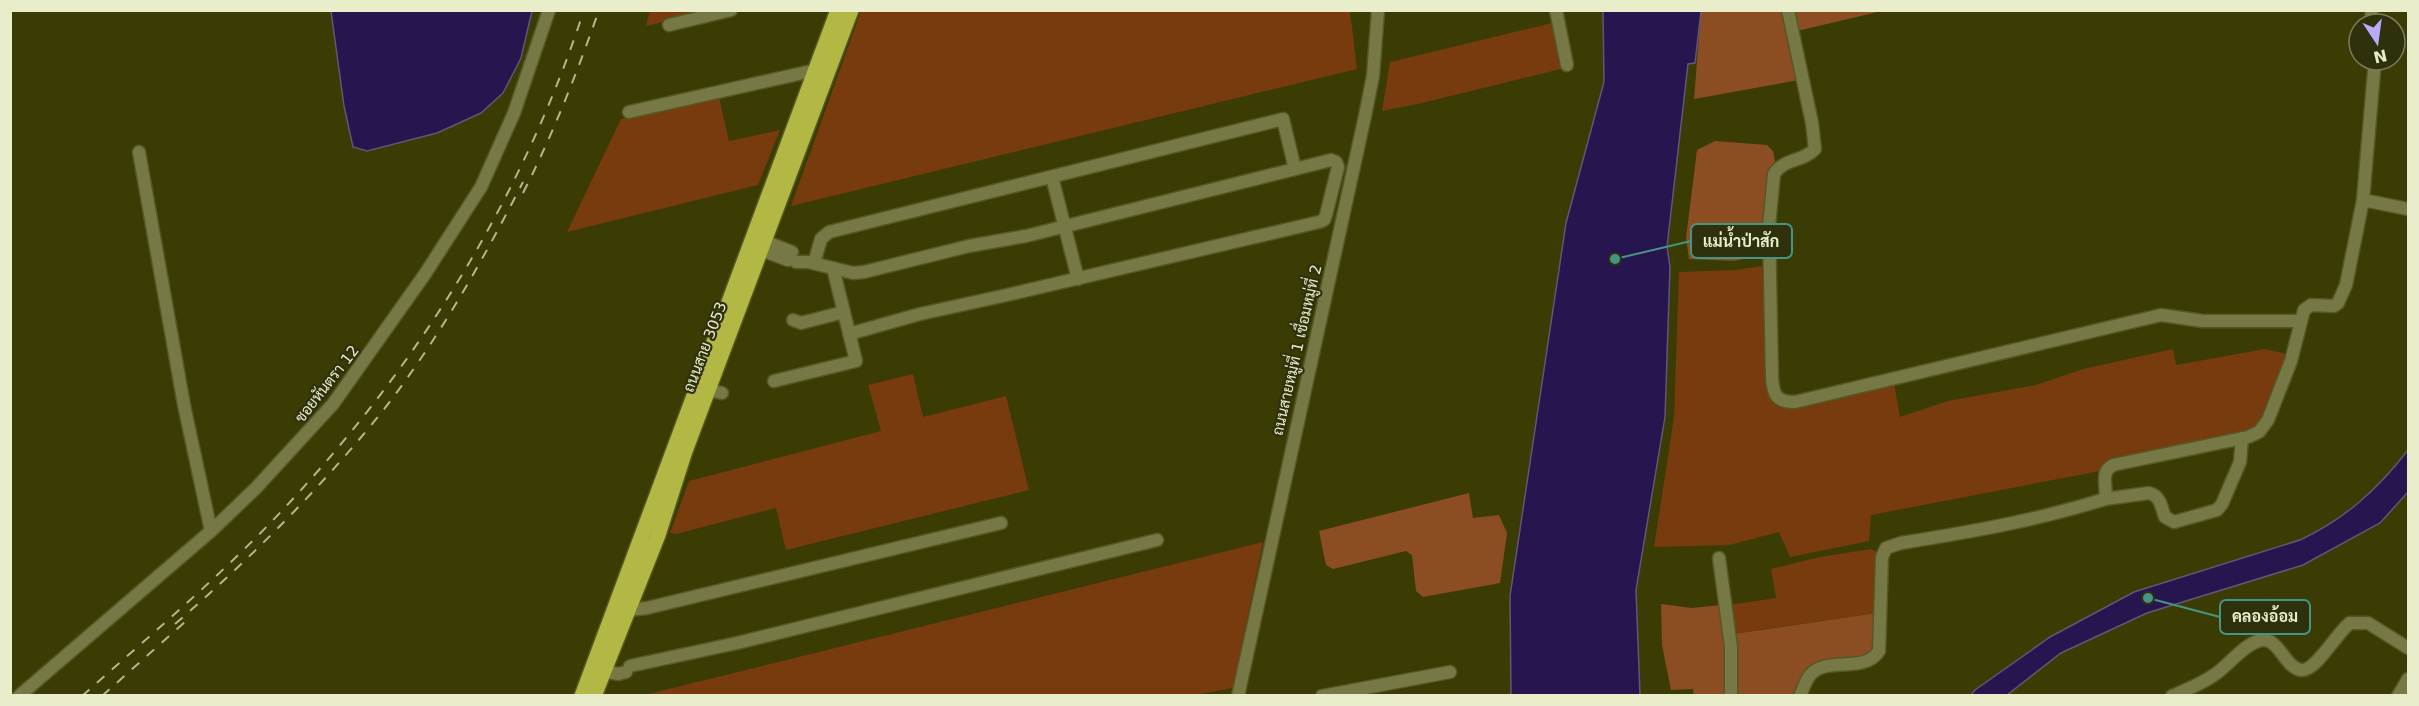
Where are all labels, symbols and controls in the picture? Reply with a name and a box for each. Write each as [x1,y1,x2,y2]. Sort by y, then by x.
north arrow [2347,12,2407,72]
text: N [2372,45,2389,67]
callout: แม่น้ำป่าสัก [1691,224,1792,258]
text: แม่น้ำป่าสัก [1703,226,1779,251]
street label: ถนนสายหมู่ที่ 1 เชื่อมหมู่ที่ 2 [1263,261,1326,437]
street label: ถนนสาย 3053 [680,299,730,395]
street label: ซอยหันตรา 12 [291,342,363,426]
callout: คลองอ้อม [2220,600,2310,634]
text: คลองอ้อม [2232,605,2298,626]

